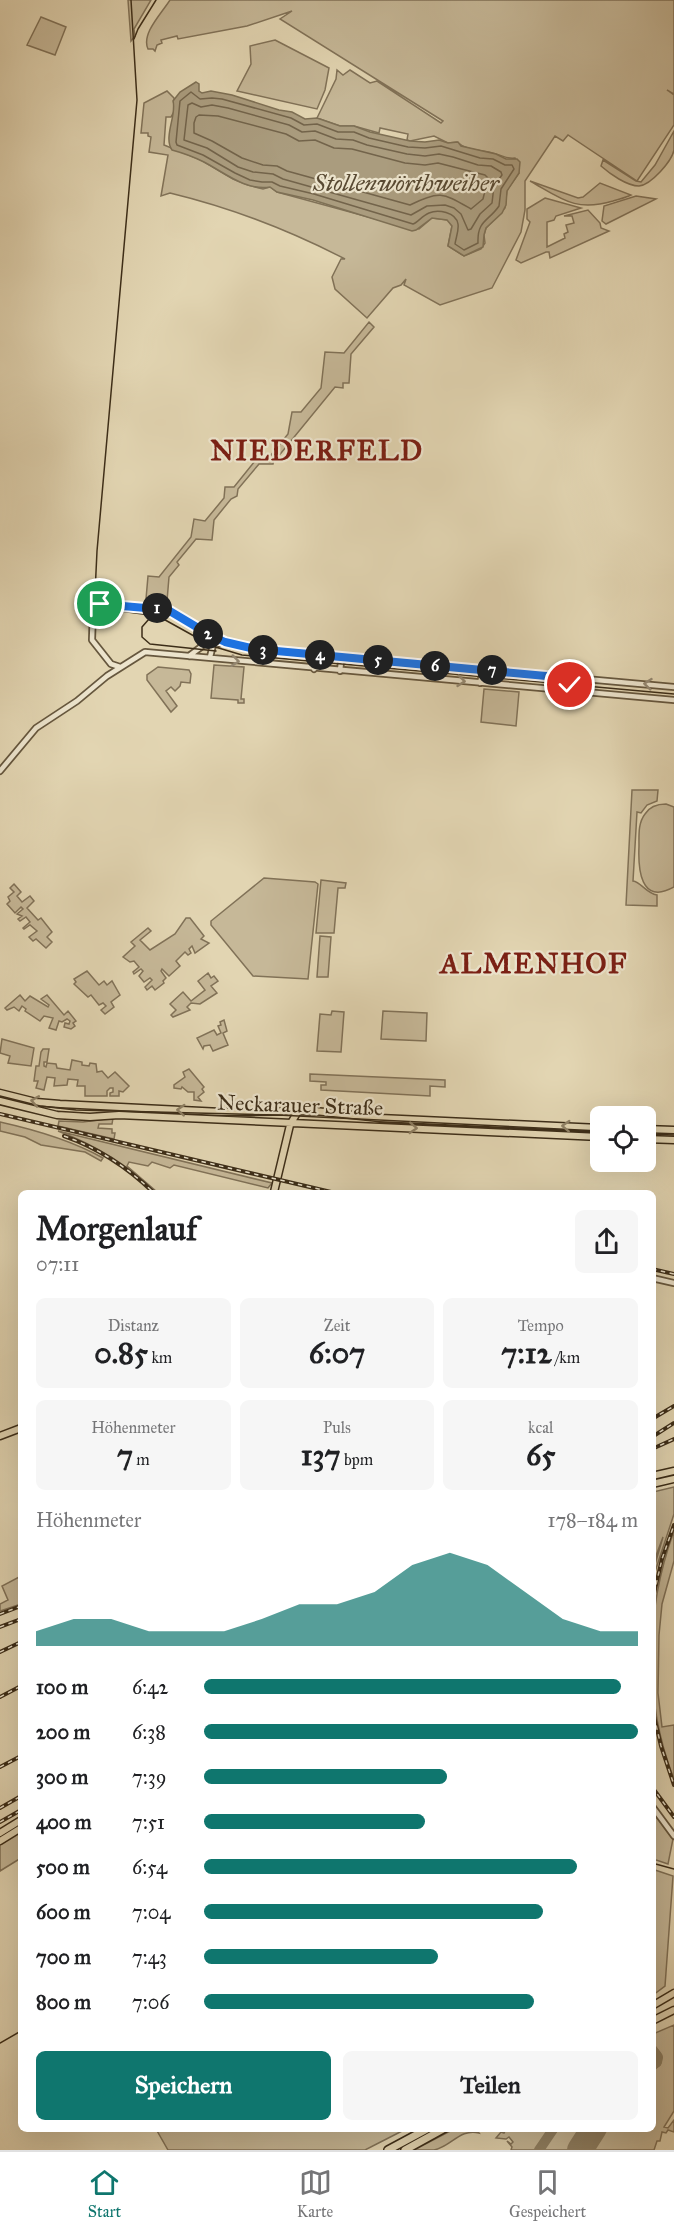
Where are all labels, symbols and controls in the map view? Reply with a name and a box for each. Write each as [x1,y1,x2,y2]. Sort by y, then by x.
water label: Stollenwörthweiher [312,168,501,198]
district label: NIEDERFELD [210,433,424,468]
pin [74,578,125,629]
icon: arrive [83,587,116,620]
pin: 1 [142,593,172,623]
text: 1 [154,598,160,617]
pin: 2 [193,619,223,649]
text: 2 [204,624,212,643]
pin: 3 [248,635,278,665]
text: 3 [260,640,266,659]
pin: 4 [305,640,335,670]
text: 4 [316,645,324,664]
pin: 5 [363,645,393,675]
text: 5 [374,650,382,669]
pin: 6 [420,651,450,681]
one-way arrow [230,654,240,666]
pin: 7 [477,655,507,685]
text: 6 [431,656,439,675]
pin [544,659,595,710]
text: 7 [488,660,496,679]
icon: check [553,668,586,701]
one-way arrow [456,674,465,687]
one-way arrow [643,678,652,691]
district label: ALMENHOF [438,946,628,981]
street label: Neckarauer Straße [216,1089,384,1121]
one-way arrow [30,1096,40,1108]
one-way arrow [176,1104,185,1117]
map controls [590,1106,656,1172]
button: locate [590,1106,656,1172]
one-way arrow [561,1119,570,1132]
one-way arrow [408,1121,417,1134]
text: Morgenlauf [36,1209,197,1249]
button: share [575,1210,638,1273]
text: 07:11 [36,1252,79,1276]
text: Distanz [108,1316,159,1335]
text: Zeit [324,1316,350,1335]
text: Tempo [518,1316,564,1335]
text: 0.85 [94,1335,148,1371]
text: 6:07 [309,1335,365,1371]
text: 7:12 [501,1335,551,1371]
text: km [148,1348,172,1367]
text: /km [551,1348,580,1367]
text: Höhenmeter [91,1418,175,1437]
text: Puls [323,1418,351,1437]
text: kcal [528,1418,553,1437]
text: 7 [117,1437,133,1473]
text: 137 [301,1437,341,1473]
text: 65 [526,1437,555,1473]
text: m [133,1450,150,1469]
text: bpm [341,1450,373,1469]
text: Höhenmeter [36,1508,141,1532]
text: 178–184 m [548,1508,638,1532]
text: 100 m [36,1675,88,1699]
text: 6:42 [132,1675,168,1699]
text: 200 m [36,1720,90,1744]
text: 6:38 [132,1720,166,1744]
text: 300 m [36,1765,88,1789]
text: 7:39 [132,1765,166,1789]
text: 400 m [36,1810,92,1834]
text: 7:51 [132,1810,165,1834]
text: 500 m [36,1855,90,1879]
text: 6:54 [132,1855,167,1879]
text: 600 m [36,1900,91,1924]
text: 7:04 [132,1900,171,1924]
text: 700 m [36,1945,91,1969]
text: 7:43 [132,1945,167,1969]
text: 800 m [36,1990,91,2014]
text: 7:06 [132,1990,170,2014]
button: Speichern [36,2051,331,2120]
button: Teilen [343,2051,638,2120]
tab: Start [88,2166,121,2221]
tab: Karte [297,2166,333,2221]
tab: Gespeichert [509,2166,586,2221]

